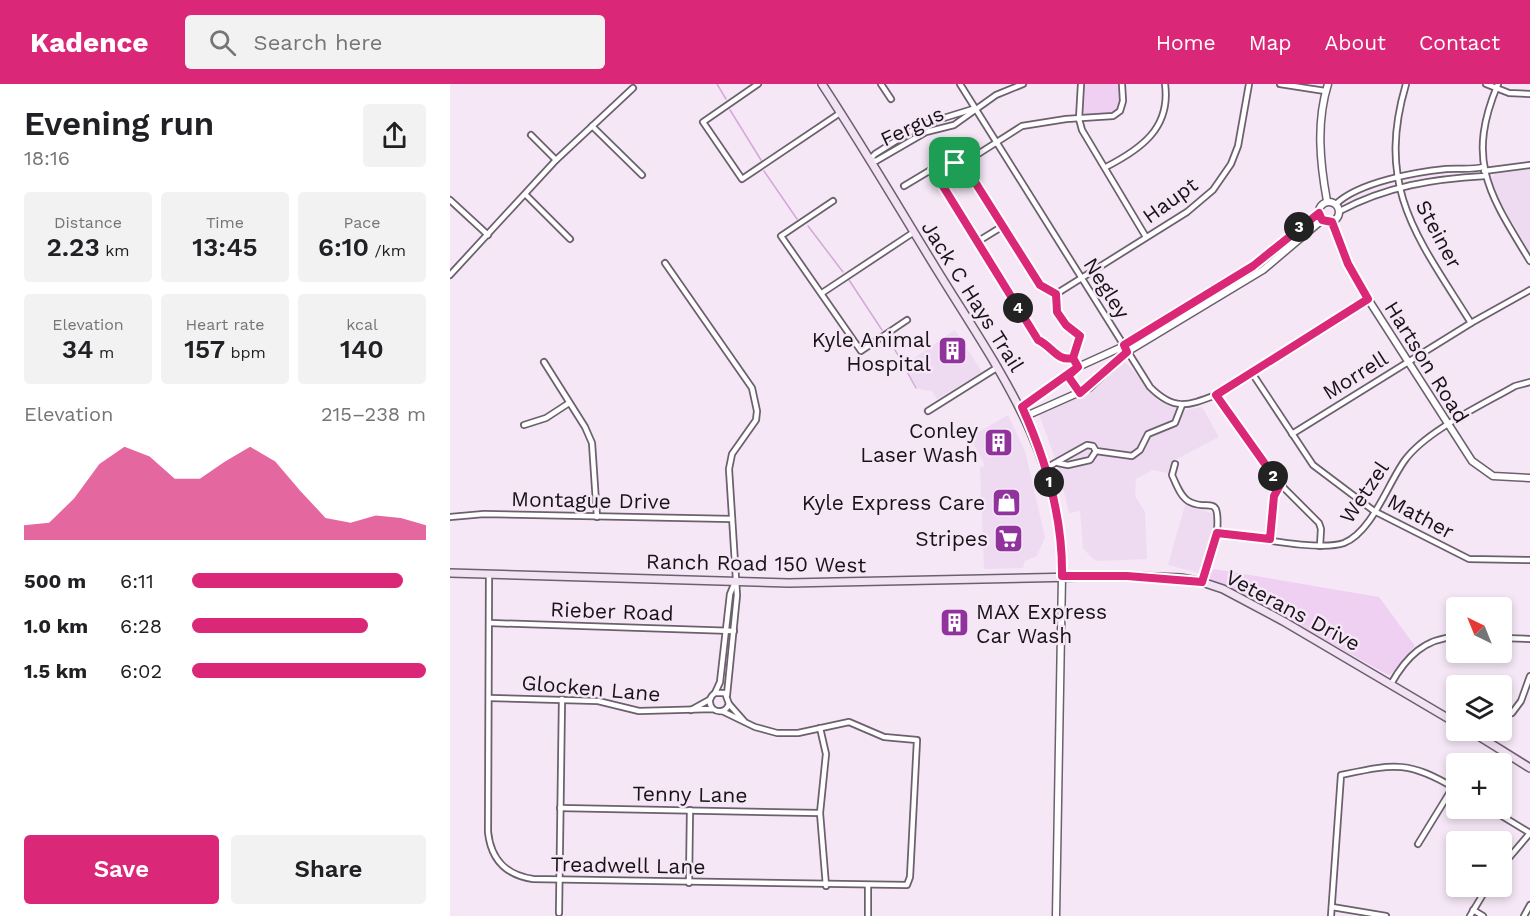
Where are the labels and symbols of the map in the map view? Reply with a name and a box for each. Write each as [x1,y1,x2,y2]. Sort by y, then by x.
street label: Fergus [876,101,948,151]
pin [929,137,980,188]
street label: Haupt [1138,172,1203,228]
street label: Steiner [1411,196,1468,273]
pin: 3 [1284,212,1314,242]
street label: Jack C Hays Trail [916,216,1030,377]
street label: Negley [1079,253,1136,323]
pin: 4 [1003,293,1033,323]
street label: Hartson Road [1380,296,1474,428]
place label: Kyle Animal Hospital [812,327,932,376]
building icon: Kyle Animal Hospital [936,335,968,367]
street label: Morrell [1318,345,1393,405]
place label: Conley Laser Wash [860,418,978,467]
building icon: Conley Laser Wash [983,426,1015,458]
street label: Wetzel [1334,456,1394,528]
pin: 2 [1258,461,1288,491]
pin: 1 [1034,467,1064,497]
street label: Montague Drive [511,486,671,514]
shop icon: Kyle Express Care [990,486,1022,518]
street label: Mather [1383,488,1459,544]
place label: Kyle Express Care [802,490,985,515]
supermarket icon: Stripes [993,522,1025,554]
place label: Stripes [915,526,988,551]
street label: Ranch Road 150 West [646,549,867,577]
street label: Veterans Drive [1221,564,1365,656]
street label: Rieber Road [550,596,674,626]
north arrow [1446,597,1512,663]
place label: MAX Express Car Wash [976,599,1107,648]
building icon: MAX Express Car Wash [939,607,971,639]
street label: Glocken Lane [520,669,662,707]
street label: Tenny Lane [632,780,748,808]
street label: Treadwell Lane [550,851,706,879]

